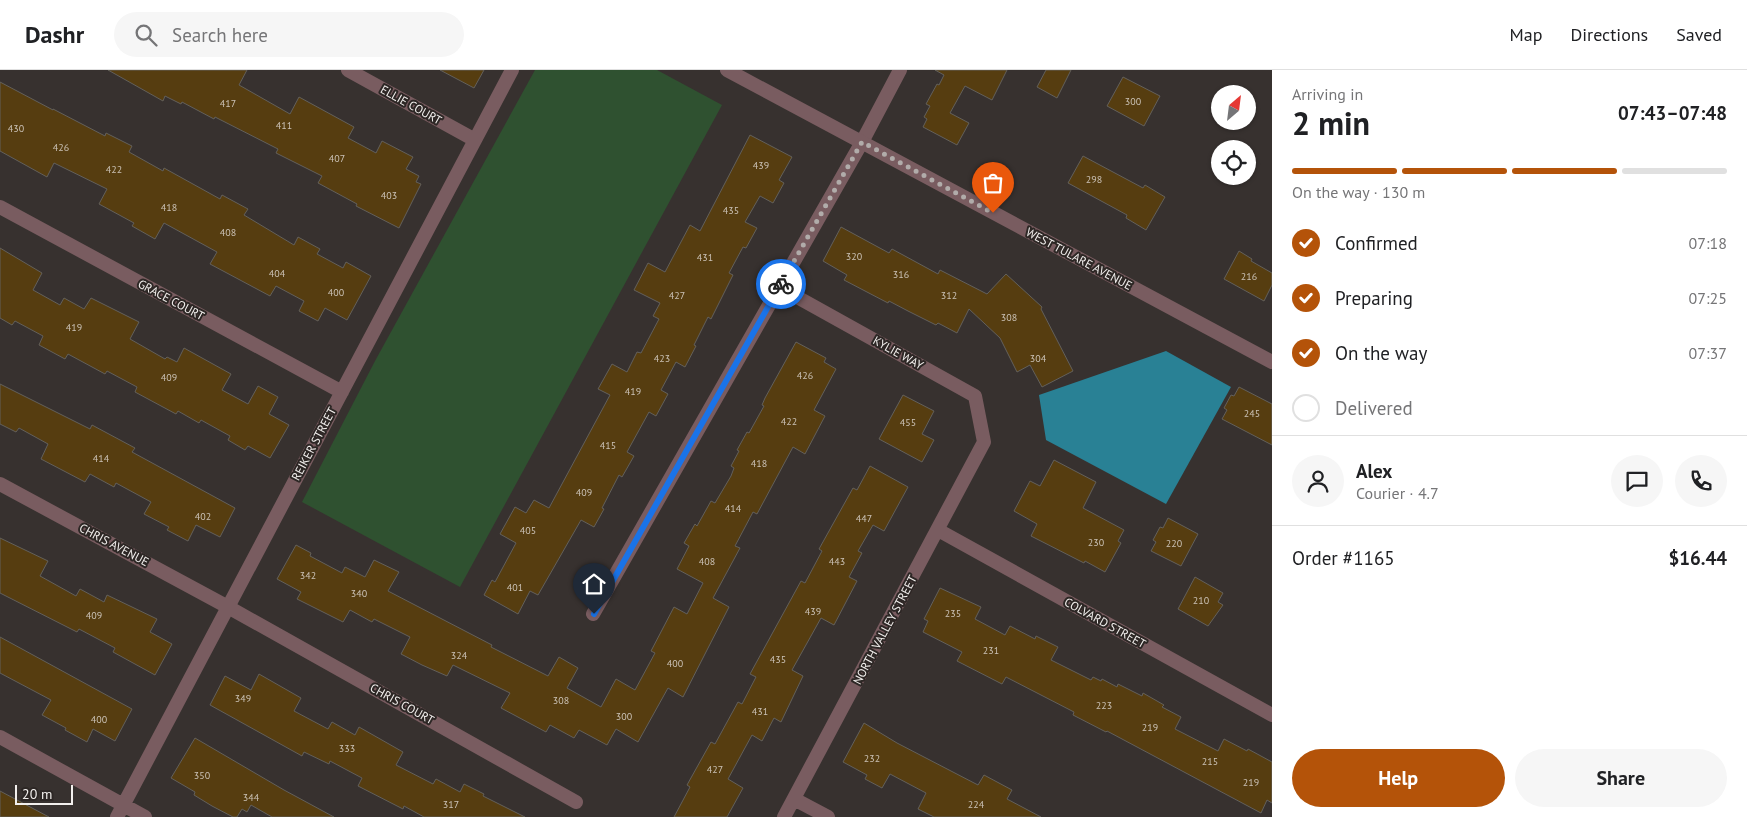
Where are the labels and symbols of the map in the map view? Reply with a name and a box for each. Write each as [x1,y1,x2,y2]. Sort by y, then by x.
street label: ELLIE COURT [378,82,445,128]
north arrow [1211,85,1256,130]
house number: 300 [1125,95,1142,108]
house number: 417 [220,97,236,110]
house number: 411 [276,119,292,132]
house number: 430 [8,122,25,135]
house number: 426 [53,141,69,154]
house number: 407 [329,152,345,165]
house number: 439 [753,159,769,172]
pin [972,162,1014,213]
house number: 422 [106,163,122,176]
house number: 298 [1086,173,1102,186]
house number: 403 [381,189,397,202]
house number: 418 [161,201,177,214]
house number: 435 [723,204,739,217]
street label: WEST TULARE AVENUE [1024,224,1135,293]
house number: 408 [220,226,236,239]
house number: 320 [846,250,863,263]
house number: 431 [697,251,713,264]
courier [756,259,806,309]
house number: 404 [269,267,286,280]
house number: 316 [893,268,909,281]
house number: 216 [1241,270,1257,283]
street label: GRACE COURT [135,276,207,323]
house number: 400 [328,286,345,299]
house number: 427 [669,289,685,302]
house number: 312 [941,289,957,302]
house number: 308 [1001,311,1017,324]
house number: 419 [66,321,82,334]
street label: KYLIE WAY [870,333,926,373]
house number: 423 [654,352,670,365]
house number: 304 [1030,352,1047,365]
house number: 426 [797,369,813,382]
house number: 409 [161,371,177,384]
house number: 419 [625,385,641,398]
street label: REIKER STREET [288,404,339,483]
house number: 245 [1244,407,1260,420]
house number: 422 [781,415,797,428]
house number: 455 [900,416,916,429]
house number: 415 [600,439,616,452]
house number: 414 [93,452,110,465]
house number: 418 [751,457,767,470]
house number: 409 [576,486,592,499]
house number: 414 [725,502,742,515]
house number: 402 [195,510,211,523]
house number: 447 [856,512,872,525]
street label: CHRIS AVENUE [77,520,152,569]
house number: 405 [520,524,536,537]
house number: 230 [1088,536,1105,549]
house number: 220 [1166,537,1183,550]
house number: 408 [699,555,715,568]
house number: 443 [829,555,845,568]
pin [573,563,615,614]
house number: 342 [300,569,316,582]
street label: NORTH VALLEY STREET [849,572,920,687]
house number: 401 [507,581,523,594]
house number: 340 [351,587,368,600]
street label: COLVARD STREET [1062,594,1149,651]
house number: 210 [1193,594,1210,607]
house number: 439 [805,605,821,618]
house number: 235 [945,607,961,620]
house number: 409 [86,609,102,622]
house number: 231 [983,644,999,657]
house number: 324 [451,649,468,662]
house number: 435 [770,653,786,666]
house number: 400 [667,657,684,670]
street label: CHRIS COURT [368,680,437,727]
house number: 349 [235,692,251,705]
house number: 308 [553,694,569,707]
house number: 223 [1096,699,1112,712]
house number: 431 [752,705,768,718]
house number: 300 [616,710,633,723]
house number: 400 [91,713,108,726]
house number: 219 [1142,721,1158,734]
house number: 333 [339,742,355,755]
house number: 232 [864,752,880,765]
house number: 215 [1202,755,1218,768]
house number: 427 [707,763,723,776]
house number: 350 [194,769,211,782]
house number: 219 [1243,776,1259,789]
scale bar [15,782,72,805]
house number: 344 [243,791,260,804]
house number: 317 [443,798,459,811]
house number: 224 [968,798,985,811]

